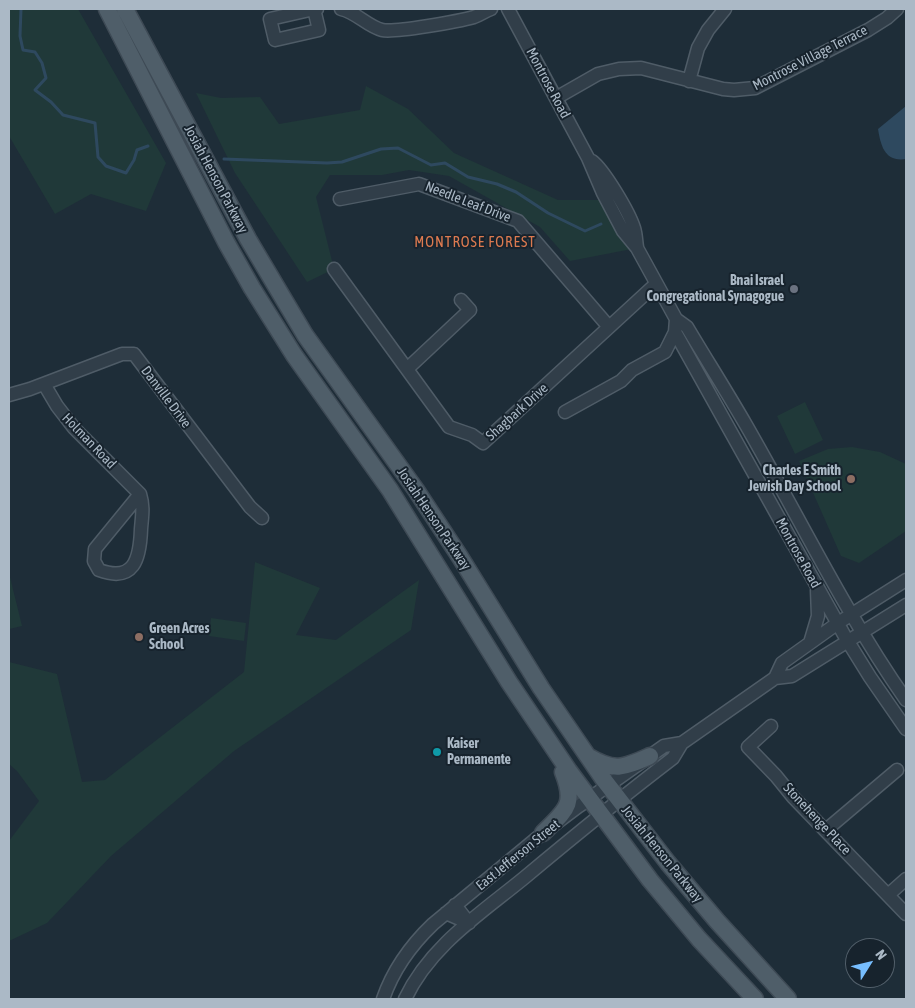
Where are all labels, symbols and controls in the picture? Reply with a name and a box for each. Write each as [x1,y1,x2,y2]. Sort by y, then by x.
street label: Montrose Village Terrace [750,22,870,94]
street label: Montrose Road [522,45,574,121]
street label: Josiah Henson Parkway [180,122,252,236]
street label: Needle Leaf Drive [423,178,513,226]
district label: MONTROSE FOREST [412,233,538,251]
place label: Bnai Israel Congregational Synagogue [647,273,784,306]
marker: Bnai Israel Congregational Synagogue [788,283,800,295]
street label: Danville Drive [137,363,195,431]
street label: Shagbark Drive [482,380,552,444]
street label: Holman Road [58,410,120,472]
place label: Charles E Smith Jewish Day School [748,463,841,496]
street label: Josiah Henson Parkway [394,465,474,573]
marker: Charles E Smith Jewish Day School [845,473,857,485]
street label: Montrose Road [772,515,824,591]
place label: Green Acres School [149,621,209,654]
marker: Green Acres School [133,631,145,643]
place label: Kaiser Permanente [447,736,511,769]
marker: Kaiser Permanente [431,746,443,758]
street label: Stonehenge Place [779,780,855,858]
street label: Josiah Henson Parkway [618,802,706,906]
street label: East Jefferson Street [473,816,563,894]
north arrow [845,938,895,988]
text: N [872,947,890,963]

